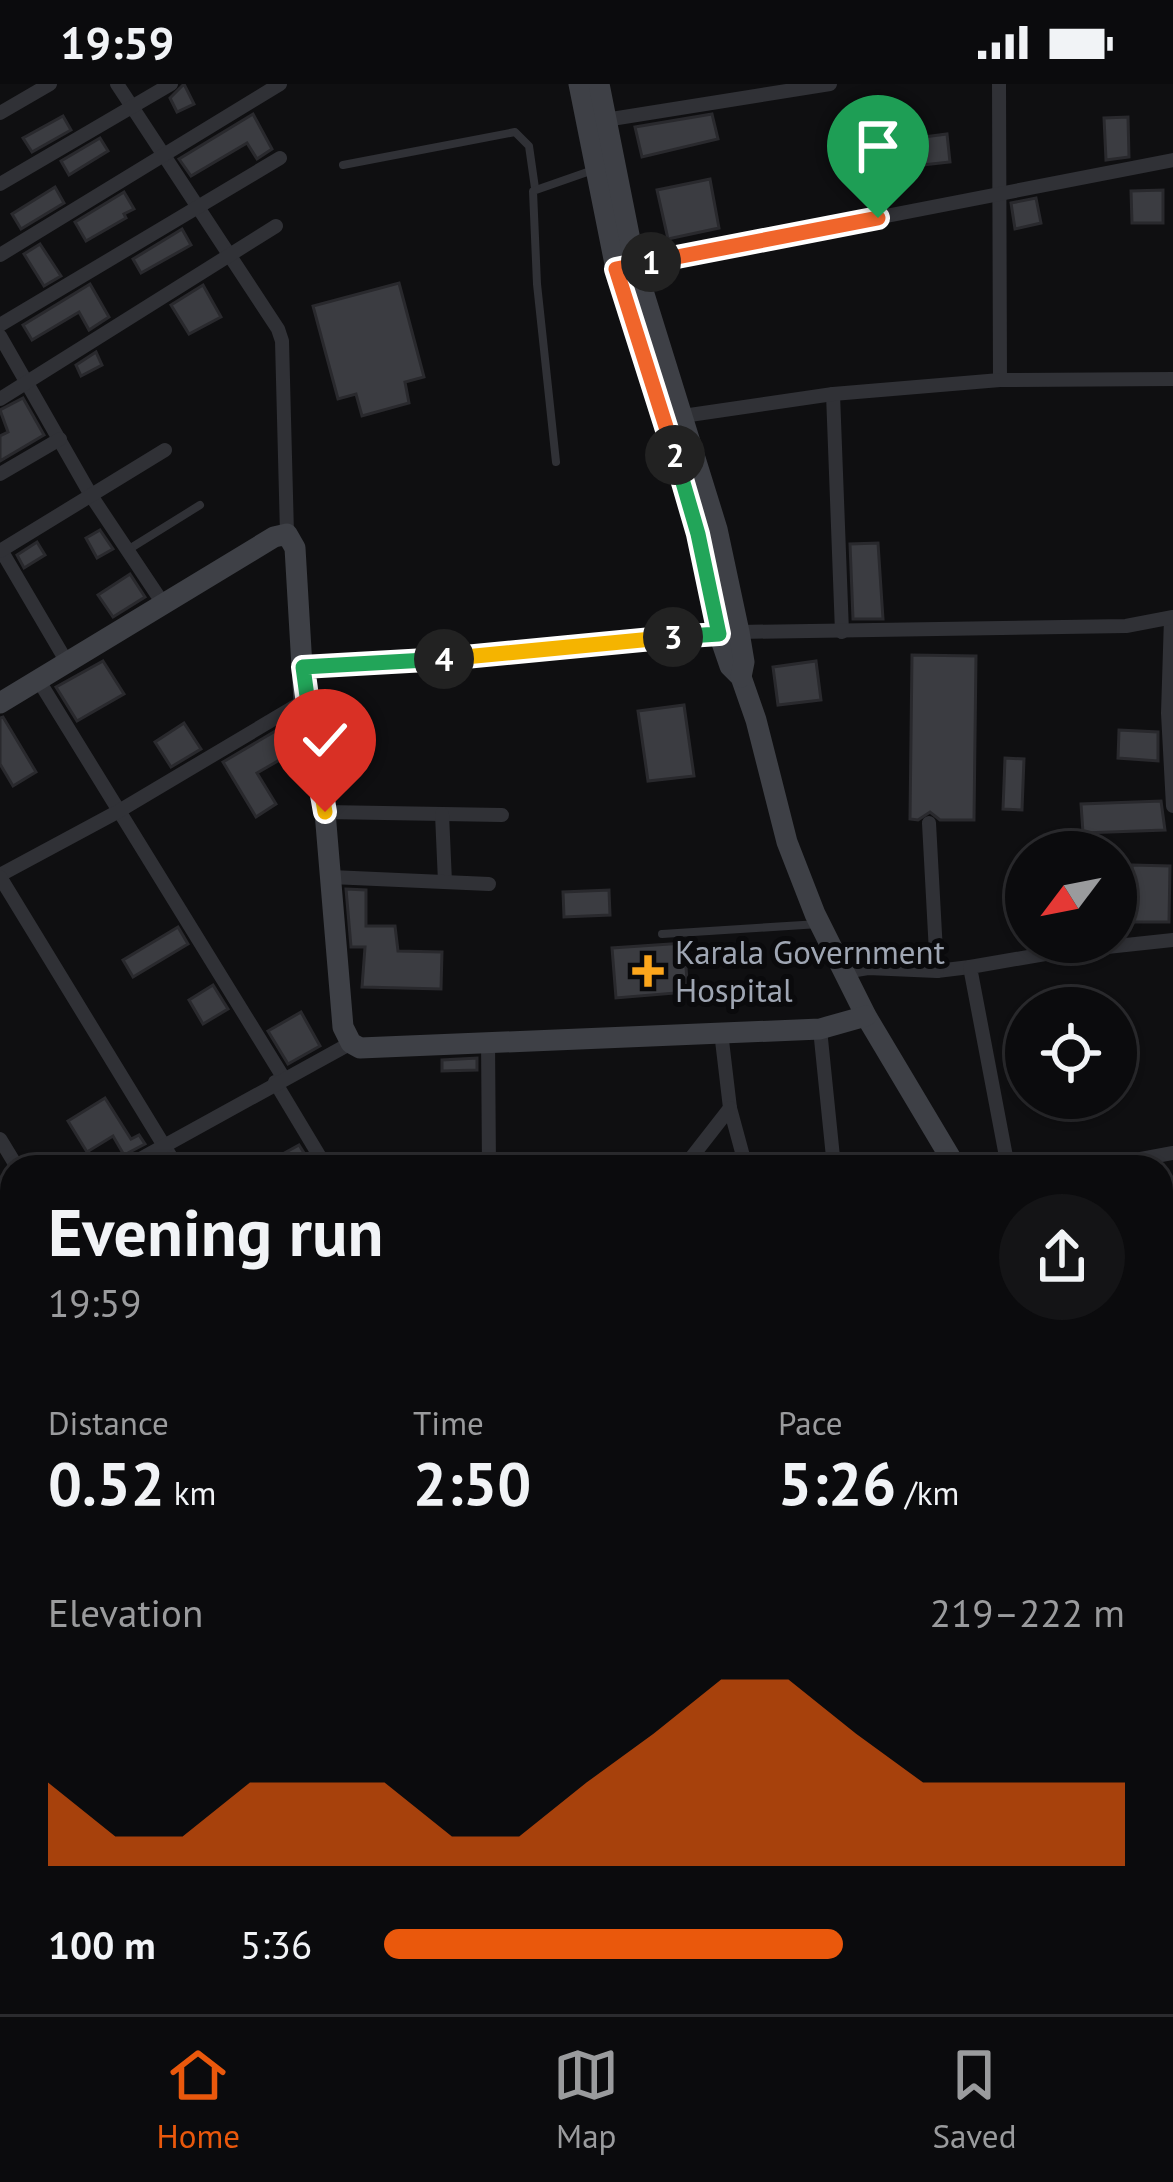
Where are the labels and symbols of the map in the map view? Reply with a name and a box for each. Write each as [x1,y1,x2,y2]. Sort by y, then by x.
pin [827,95,929,218]
pin: 1 [621,232,681,292]
pin: 2 [645,425,705,485]
pin: 3 [643,607,703,667]
pin: 4 [414,629,474,689]
pin [274,689,376,812]
north arrow [1005,831,1137,963]
place label: Karala Government Hospital [675,930,945,1011]
marker: Karala Government Hospital [632,955,664,987]

